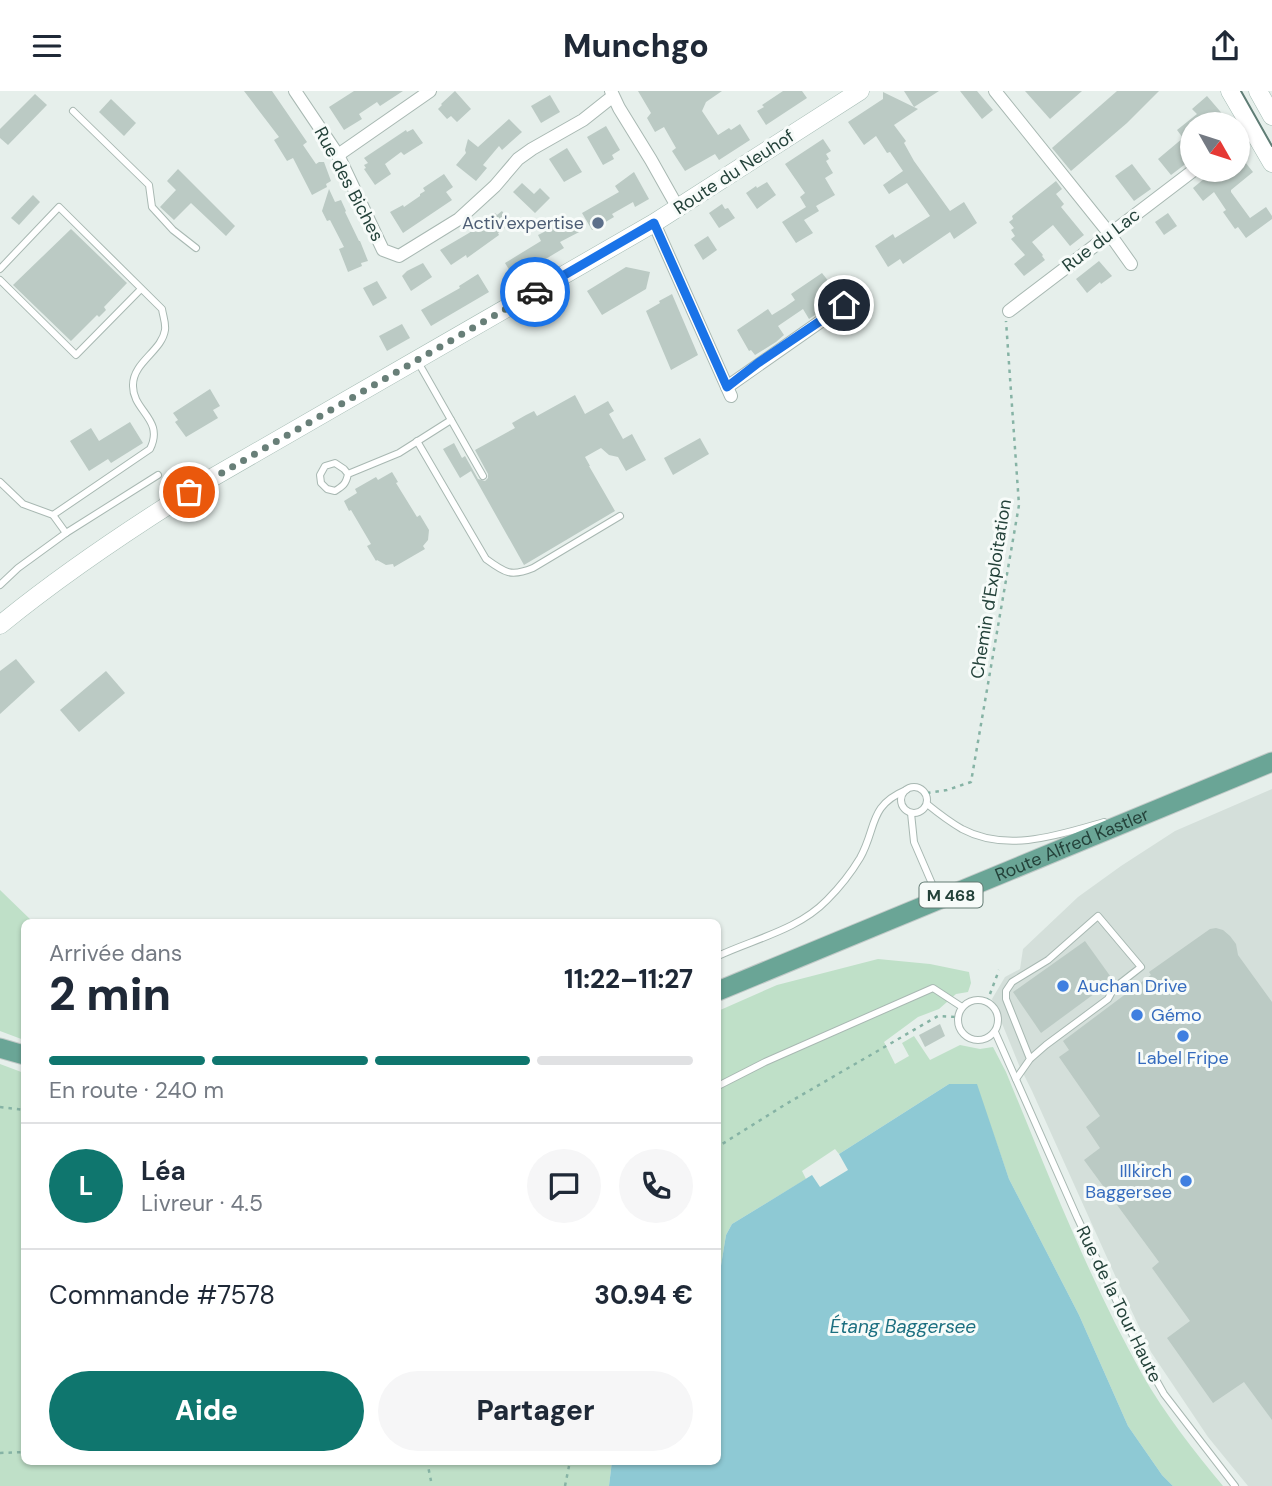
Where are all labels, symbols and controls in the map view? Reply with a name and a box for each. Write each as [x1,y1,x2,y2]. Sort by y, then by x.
text: Munchgo [563,25,709,67]
icon: menu [28,27,66,65]
icon: share [1206,27,1244,65]
north arrow [1180,112,1250,182]
map controls [1180,112,1250,182]
street label: Rue des Biches [309,123,389,245]
street label: Route du Neuhof [669,124,799,220]
street label: Rue du Lac [1057,203,1145,277]
place label: Activ'expertise [462,211,584,235]
marker: Activ'expertise [590,215,606,231]
courier [500,257,570,327]
icon: car [516,273,554,311]
pin [814,275,874,335]
icon: home [825,286,863,324]
pin [159,462,219,522]
icon: bag [170,473,208,511]
street label: Chemin d'Exploitation [965,498,1017,680]
street label: Route Alfred Kastler [991,802,1153,887]
road number: M 468 [920,883,982,908]
text: Arrivée dans [49,938,182,968]
text: 11:22–11:27 [564,962,693,996]
text: 2 min [49,964,171,1024]
place label: Auchan Drive [1077,974,1187,998]
marker: Auchan Drive [1055,978,1071,994]
place label: Gémo [1151,1003,1202,1027]
marker: Gémo [1129,1007,1145,1023]
marker: Label Fripe [1175,1028,1191,1044]
place label: Label Fripe [1137,1046,1229,1070]
text: En route · 240 m [49,1075,224,1105]
button: chat [527,1149,601,1223]
button: phone [619,1149,693,1223]
text: Léa [141,1154,186,1188]
place label: Illkirch Baggersee [1085,1159,1172,1204]
text: L [79,1169,93,1203]
marker: Illkirch Baggersee [1178,1173,1194,1189]
text: Livreur · 4.5 [141,1188,263,1218]
street label: Rue de la Tour Haute [1071,1222,1167,1386]
text: Commande #7578 [49,1278,275,1312]
text: 30.94 € [594,1278,693,1312]
water label: Étang Baggersee [830,1314,976,1339]
button: Aide [49,1371,364,1451]
button: Partager [378,1371,693,1451]

